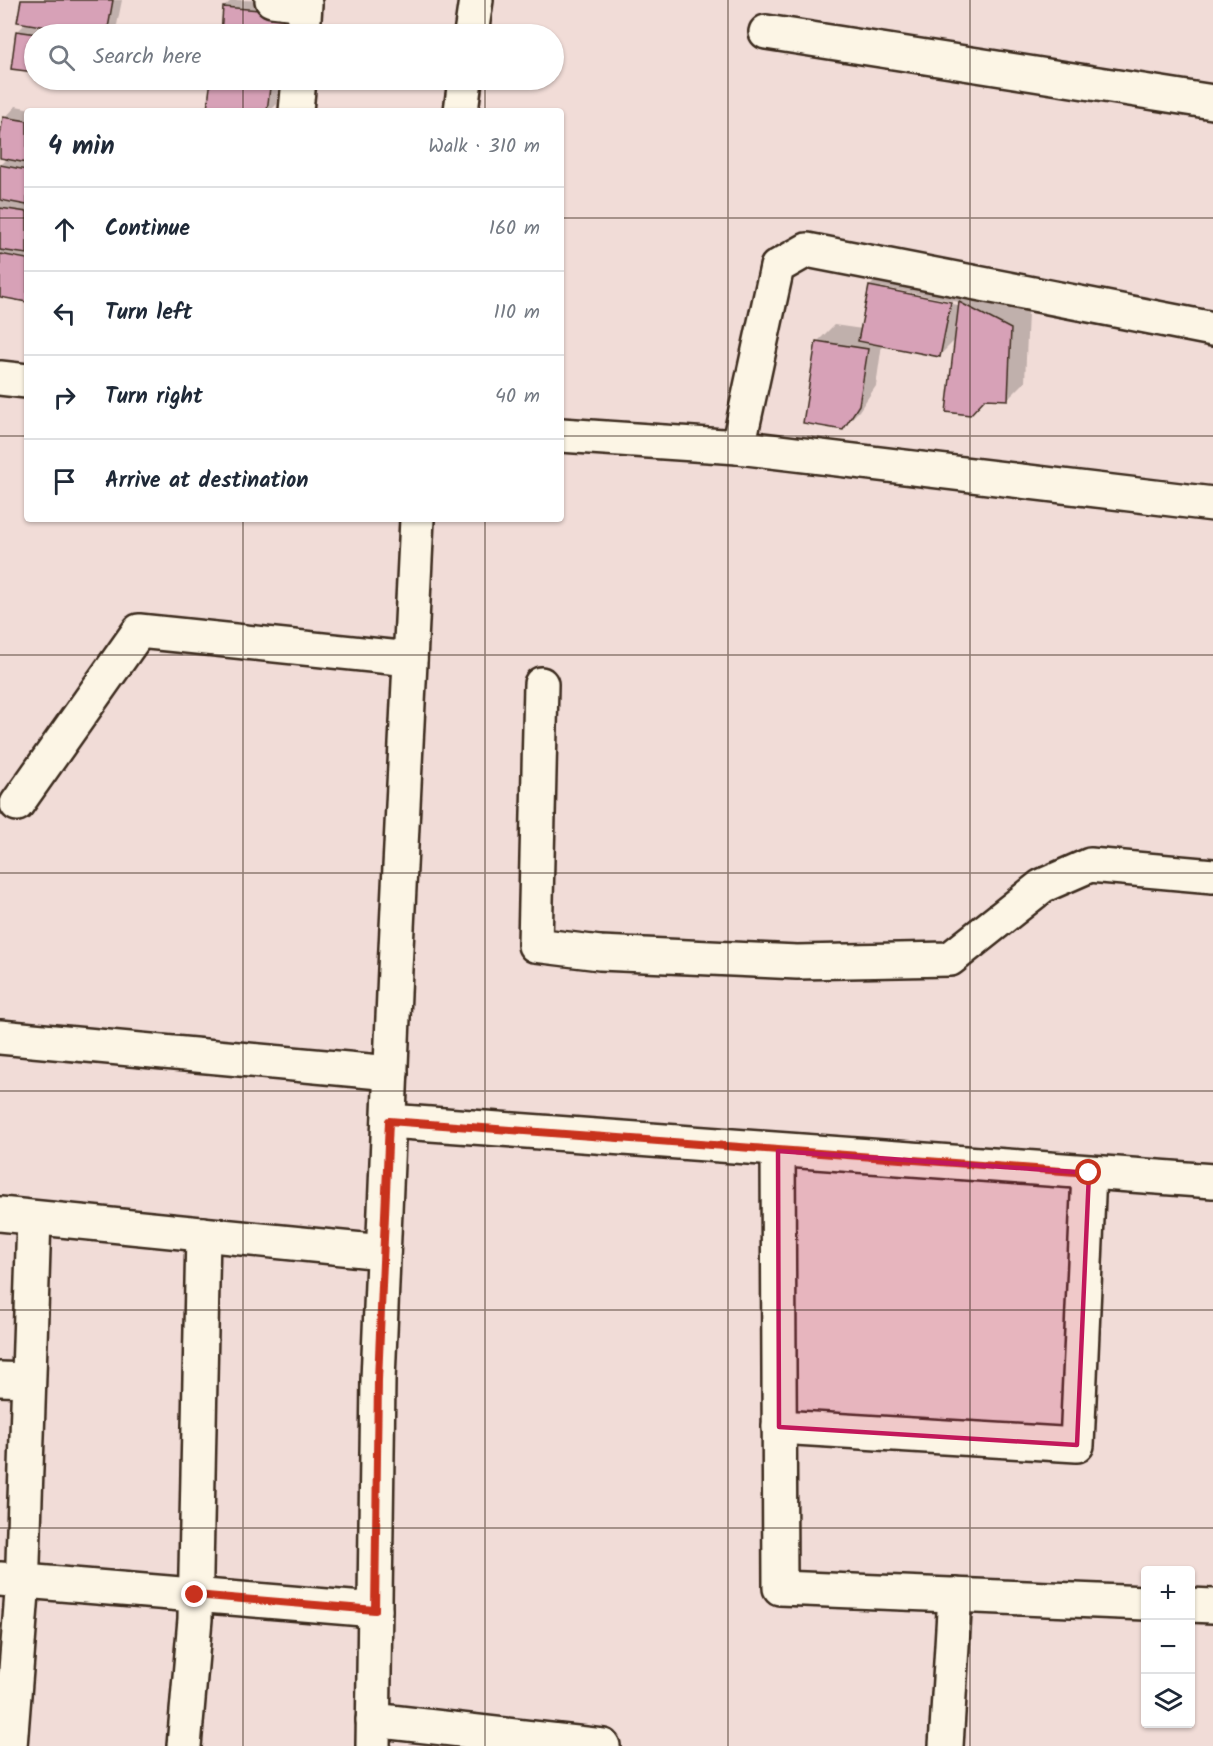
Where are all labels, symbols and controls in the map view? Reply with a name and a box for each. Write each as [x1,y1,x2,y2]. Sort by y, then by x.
search box [24,24,564,90]
text: Search here [93,40,201,75]
icon: search [45,41,78,74]
text: 4 min [48,126,115,168]
text: Walk · 310 m [428,131,540,163]
text: Continue [105,212,190,247]
icon: ahead [48,213,81,246]
text: 160 m [489,213,540,245]
text: Turn left [105,296,192,331]
icon: left [48,297,81,330]
text: 110 m [494,297,540,329]
text: Turn right [105,380,203,415]
icon: right [48,381,81,414]
text: 40 m [495,381,540,413]
text: Arrive at destination [105,464,308,499]
icon: arrive [48,465,81,498]
route start [1075,1159,1101,1185]
map controls [1141,1566,1195,1728]
button: + [1141,1566,1195,1620]
route end [181,1581,207,1607]
button: − [1141,1620,1195,1674]
button: layers [1141,1674,1195,1728]

